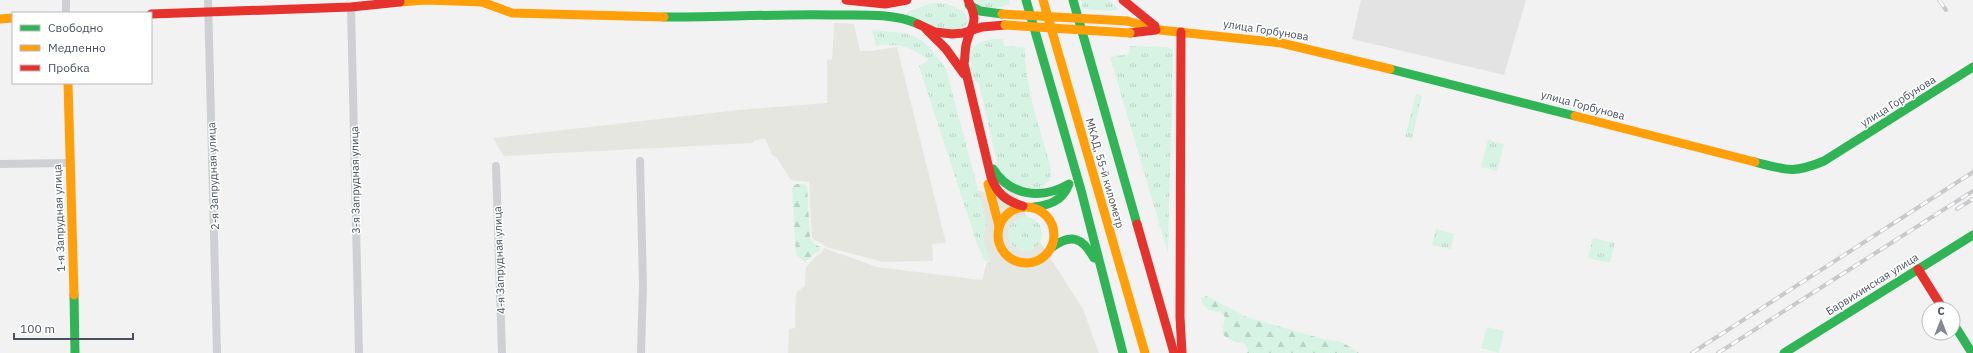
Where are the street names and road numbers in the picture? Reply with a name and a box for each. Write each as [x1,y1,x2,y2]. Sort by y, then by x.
street label: улица Горбунова [1222,16,1310,44]
street label: улица Горбунова [1858,72,1938,130]
street label: улица Горбунова [1540,87,1627,123]
street label: МКАД, 55-й километр [1083,116,1127,230]
street label: 2-я Запрудная улица [204,122,222,230]
street label: 3-я Запрудная улица [347,126,363,234]
street label: 1-я Запрудная улица [50,164,68,272]
street label: 4-я Запрудная улица [490,206,508,314]
street label: Барвихинская улица [1823,250,1921,318]

